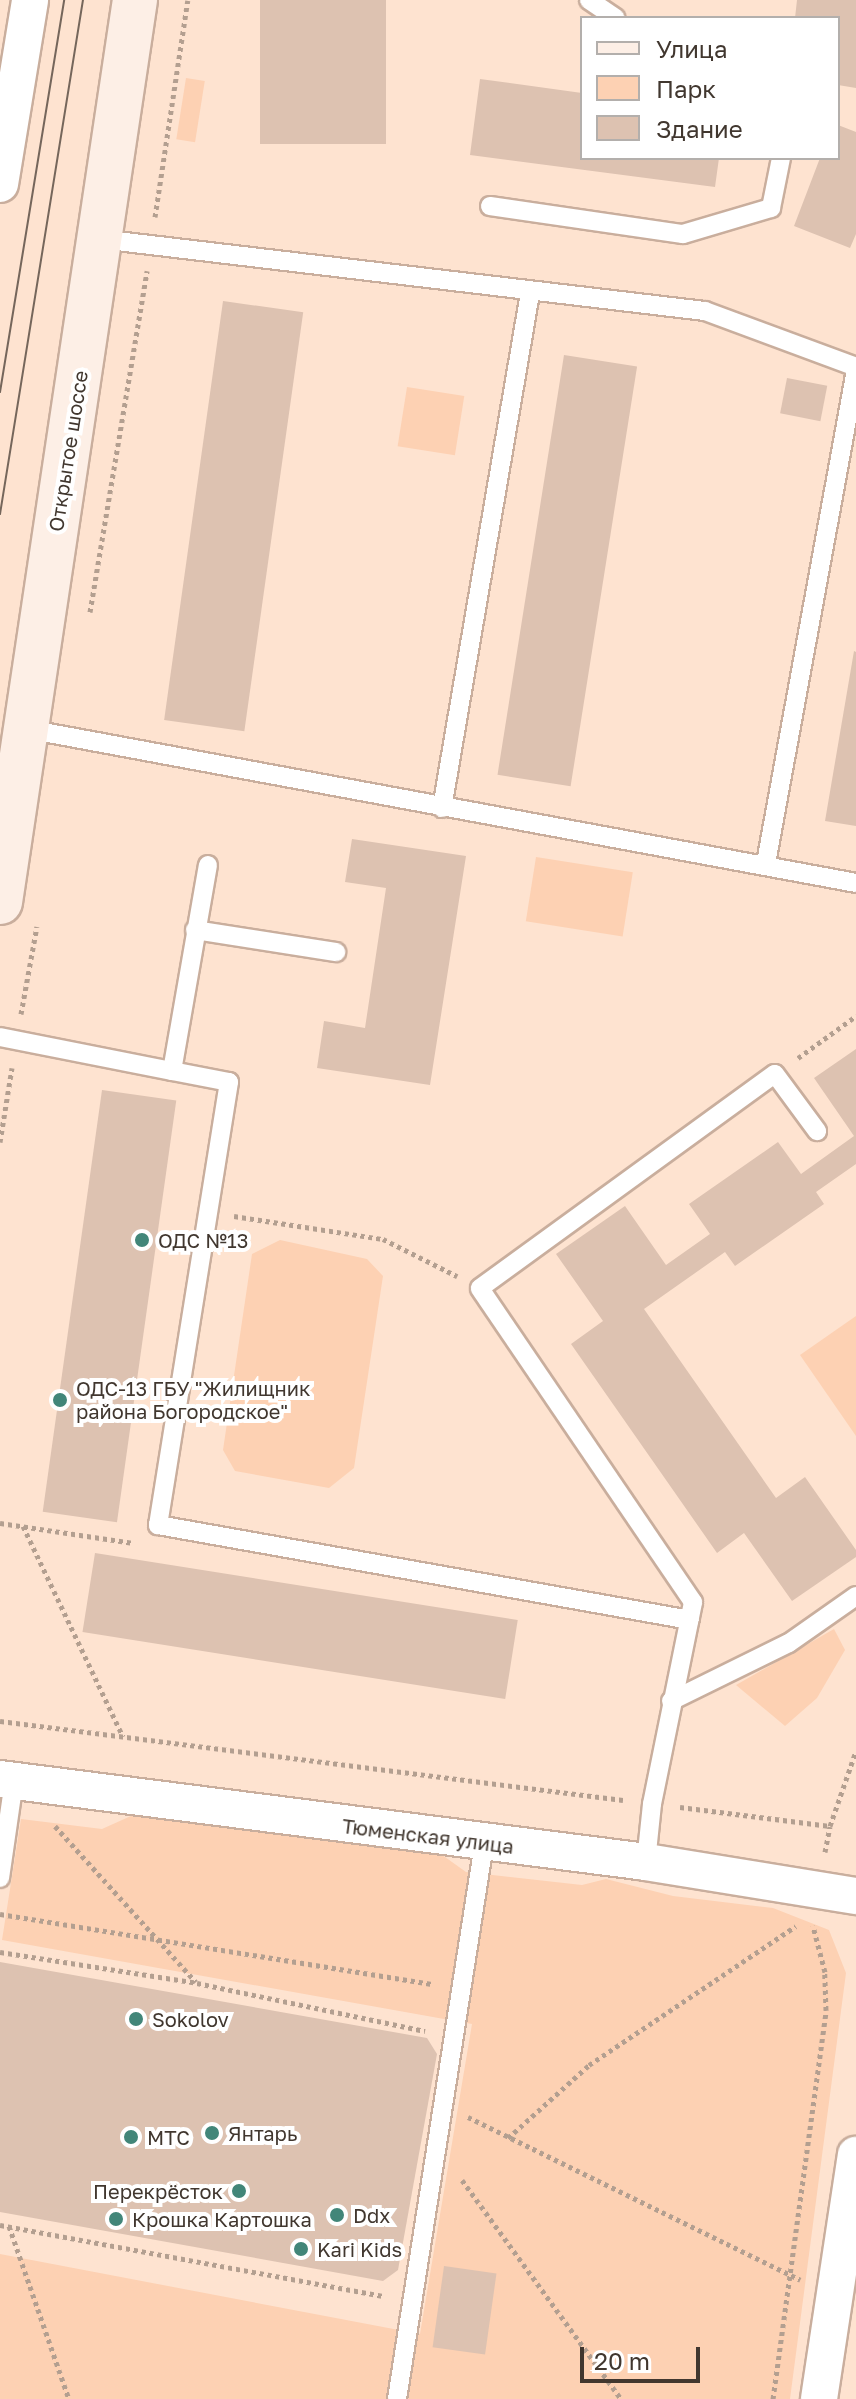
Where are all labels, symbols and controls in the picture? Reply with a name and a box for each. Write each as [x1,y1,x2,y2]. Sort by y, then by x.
legend [580,16,840,160]
text: Улица [656,34,728,63]
text: Парк [656,74,716,103]
text: Здание [656,114,743,143]
street label: Открытое шоссе [43,369,93,533]
place label: ОДС №13 [158,1228,248,1252]
marker: ОДС №13 [133,1231,151,1249]
place label: ОДС-13 ГБУ "Жилищник района Богородское" [76,1376,310,1423]
marker: ОДС-13 ГБУ "Жилищник района Богородское" [51,1391,69,1409]
street label: Тюменская улица [341,1814,515,1858]
place label: Sokolov [152,2007,229,2031]
marker: Sokolov [127,2010,145,2028]
place label: Янтарь [228,2121,297,2145]
marker: Янтарь [203,2124,221,2142]
place label: МТС [147,2125,190,2149]
marker: МТС [122,2128,140,2146]
place label: Перекрёсток [93,2179,223,2203]
marker: Перекрёсток [230,2182,248,2200]
place label: Ddx [353,2203,390,2227]
marker: Ddx [328,2206,346,2224]
place label: Крошка Картошка [132,2207,312,2231]
marker: Крошка Картошка [107,2210,125,2228]
place label: Kari Kids [317,2237,402,2261]
marker: Kari Kids [292,2240,310,2258]
scale bar [584,2331,704,2381]
text: 20 m [594,2346,650,2375]

